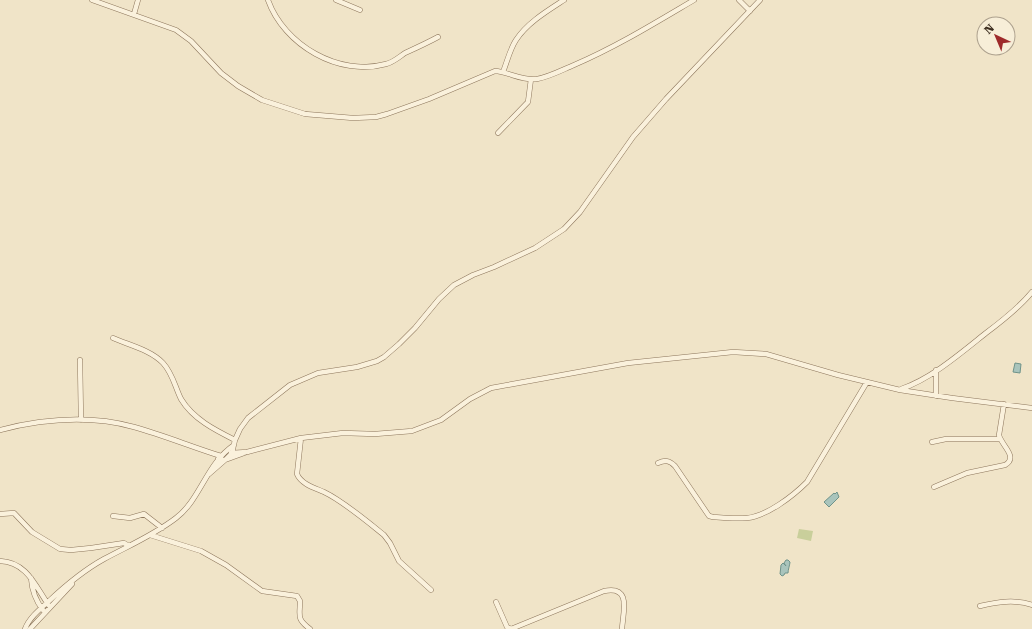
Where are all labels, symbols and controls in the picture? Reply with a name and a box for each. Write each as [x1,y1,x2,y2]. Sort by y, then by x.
north arrow [976,16,1016,56]
text: N [982,21,997,37]

